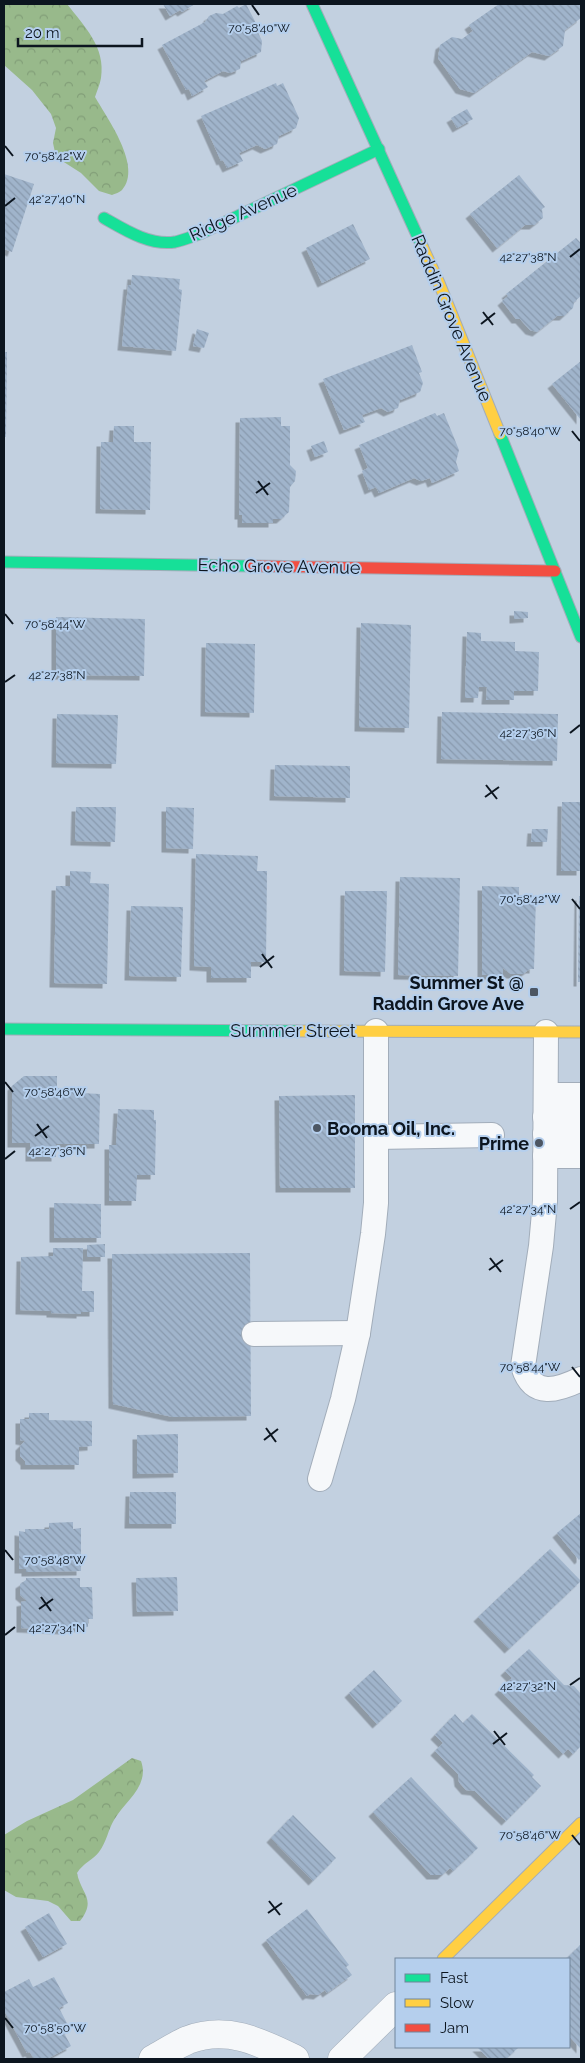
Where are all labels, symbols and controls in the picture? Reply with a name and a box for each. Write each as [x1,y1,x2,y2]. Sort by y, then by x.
scale bar [18,15,141,47]
text: 70°58'40"W [228,21,290,35]
text: 20 m [25,24,60,42]
text: 70°58'42"W [25,149,86,163]
street label: Ridge Avenue [186,179,300,245]
text: 42°27'40"N [29,192,85,206]
street label: Raddin Grove Avenue [407,231,497,405]
text: 42°27'38"N [499,250,557,264]
text: 70°58'40"W [499,424,561,438]
street label: Echo Grove Avenue [197,554,361,578]
text: 70°58'44"W [25,617,86,631]
text: 42°27'38"N [28,668,86,682]
text: 42°27'36"N [499,726,557,740]
text: 70°58'42"W [500,892,561,906]
place label: Summer St @ Raddin Grove Ave [372,972,524,1014]
marker: Summer St @ Raddin Grove Ave [528,986,540,998]
street label: Summer Street [230,1020,356,1041]
text: 70°58'46"W [24,1085,86,1099]
place label: Booma Oil, Inc. [327,1118,455,1139]
marker: Booma Oil, Inc. [311,1122,323,1134]
place label: Prime [479,1133,529,1154]
marker: Prime [533,1137,545,1149]
text: 42°27'36"N [28,1144,86,1158]
text: 42°27'34"N [500,1202,556,1216]
text: 70°58'44"W [500,1360,561,1374]
text: 70°58'48"W [24,1553,86,1567]
text: 42°27'34"N [29,1621,85,1635]
text: 42°27'32"N [500,1679,556,1693]
text: 70°58'46"W [499,1828,561,1842]
legend [395,1958,570,2048]
text: Fast [440,1969,468,1987]
text: Slow [440,1994,474,2012]
text: Jam [440,2019,469,2037]
text: 70°58'50"W [24,2021,87,2035]

